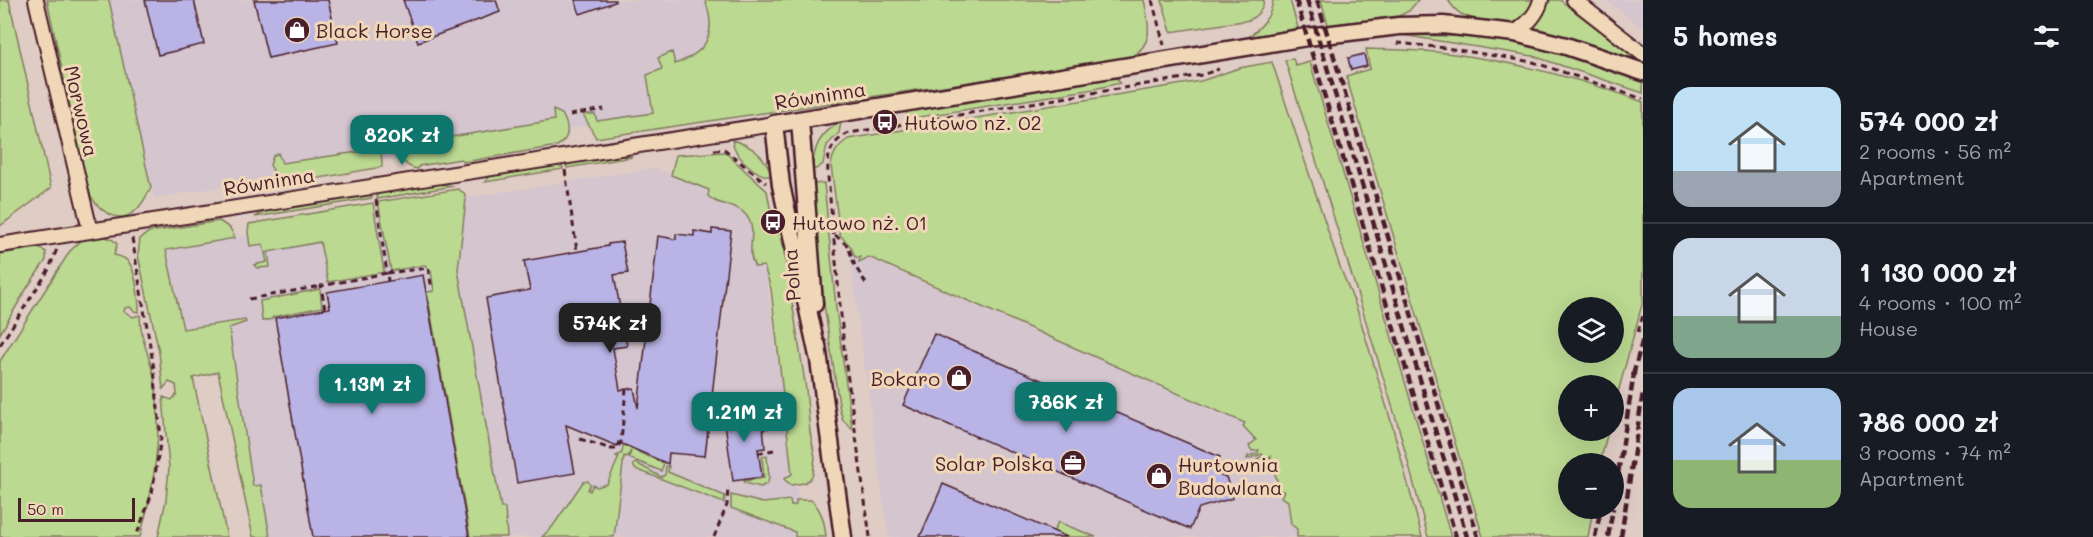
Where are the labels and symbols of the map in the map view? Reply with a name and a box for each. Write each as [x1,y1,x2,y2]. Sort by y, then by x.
shop icon: Black Horse [282,15,312,45]
place label: Black Horse [316,17,433,43]
street label: Morwowa [59,63,105,159]
street label: Równinna [773,75,867,115]
bus stop icon: Hutowo nż. 02 [870,107,900,137]
place label: Hutowo nż. 02 [904,109,1042,135]
pin: 820K zł [347,115,457,166]
street label: Równinna [222,161,316,201]
bus stop icon: Hutowo nż. 01 [758,207,788,237]
place label: Hutowo nż. 01 [792,209,927,235]
street label: Polna [776,248,806,302]
pin: 574K zł [555,303,665,354]
shop icon: Bokaro [944,363,974,393]
pin: 1.13M zł [310,364,434,415]
place label: Bokaro [871,365,940,391]
pin: 786K zł [1011,382,1121,433]
pin: 1.21M zł [682,392,806,443]
office icon: Solar Polska [1058,448,1088,478]
place label: Solar Polska [935,450,1054,476]
place label: Hurtownia Budowlana [1178,451,1282,500]
shop icon: Hurtownia Budowlana [1144,461,1174,491]
scale bar [18,495,135,522]

